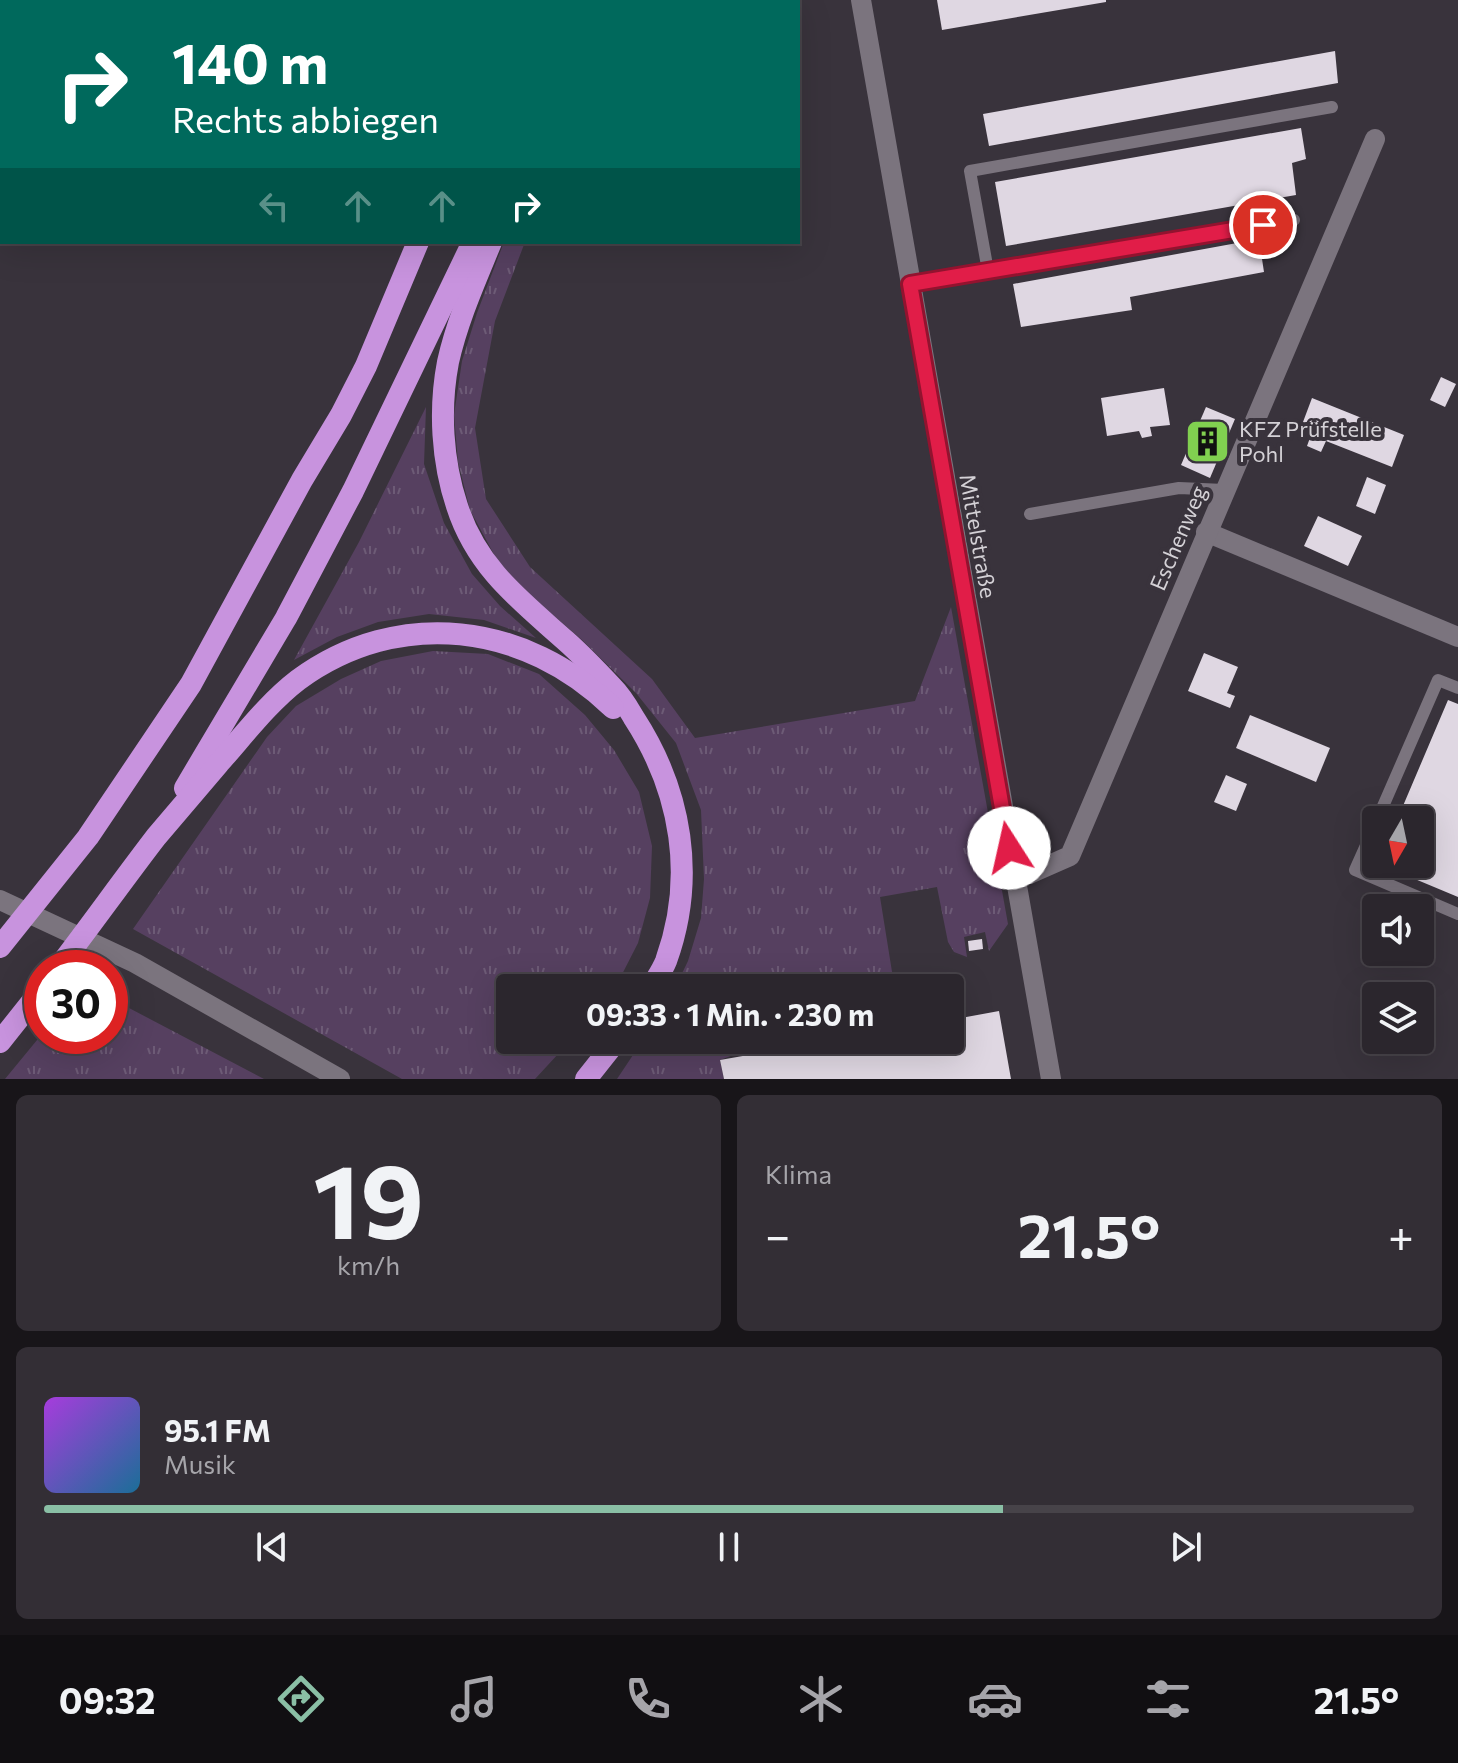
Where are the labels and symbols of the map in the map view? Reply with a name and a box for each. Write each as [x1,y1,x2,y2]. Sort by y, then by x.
pin [1229,191,1297,259]
place label: KFZ Prüfstelle Pohl [1239,415,1382,467]
building icon: KFZ Prüfstelle Pohl [1184,418,1232,466]
street label: Mittelstraße [954,472,1003,600]
street label: Eschenweg [1143,481,1212,594]
position arrow [967,806,1051,890]
north arrow [1362,806,1434,878]
speed limit sign: 30 [24,950,128,1054]

